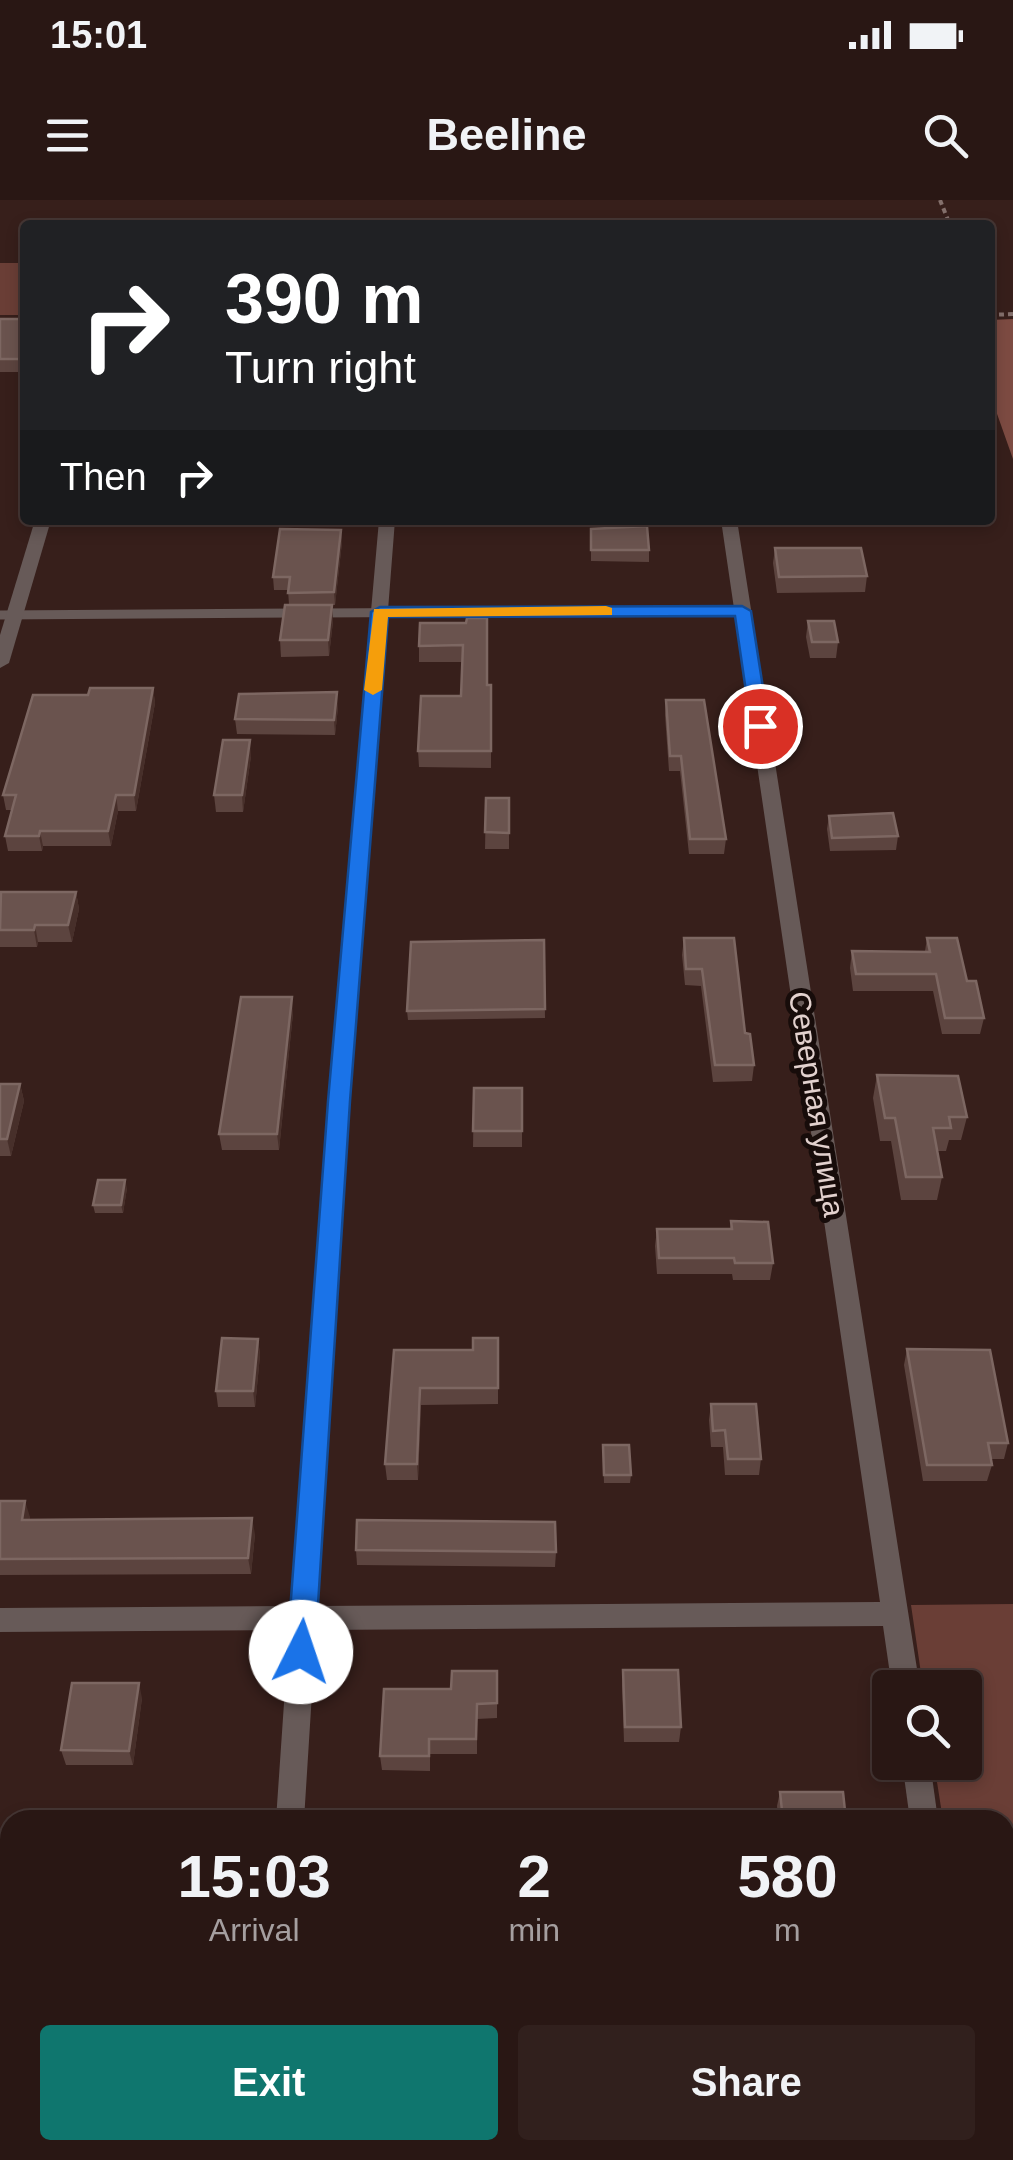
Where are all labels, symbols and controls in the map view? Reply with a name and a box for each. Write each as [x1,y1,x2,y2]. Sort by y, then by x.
text: 15:01 [50,14,147,56]
icon: menu [40,108,95,163]
icon: search [918,108,973,163]
text: Beeline [426,109,587,160]
icon: right [60,260,190,390]
text: 390 m [225,260,423,338]
text: Turn right [225,342,416,393]
icon: right [167,450,222,505]
text: Then [60,456,147,498]
pin [718,684,803,769]
icon: arrive [733,699,788,754]
street label: Северная улица [783,989,851,1219]
position arrow [249,1600,353,1704]
map controls [872,1670,982,1780]
button: search [872,1670,982,1780]
text: 15:03 [177,1843,331,1910]
text: 2 [517,1843,551,1910]
text: 580 [737,1843,838,1910]
text: Arrival [209,1912,300,1948]
text: min [508,1912,560,1948]
text: m [774,1912,801,1948]
button: Exit [40,2025,498,2140]
button: Share [518,2025,975,2140]

